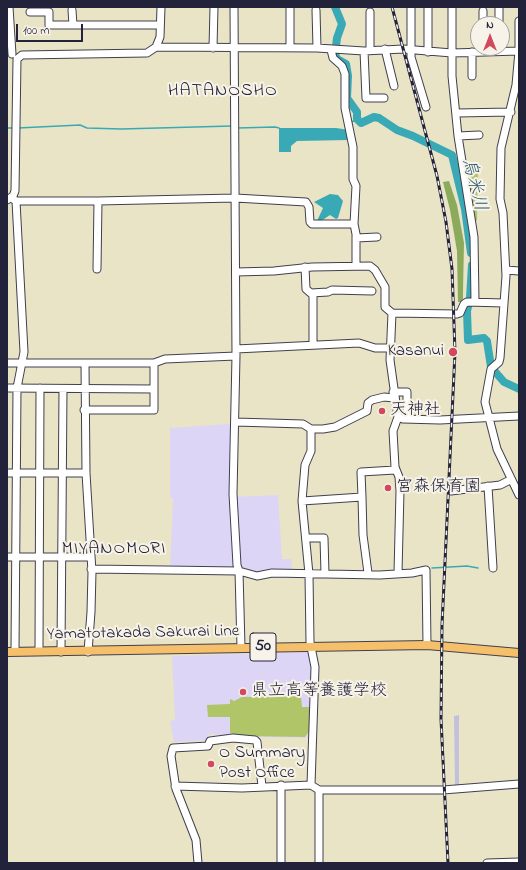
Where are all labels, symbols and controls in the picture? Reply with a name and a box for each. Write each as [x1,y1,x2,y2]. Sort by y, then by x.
scale bar [18,16,85,42]
north arrow [470,16,510,56]
text: N [486,17,494,33]
text: 100 m [23,22,50,40]
district label: HATANOSHO [168,81,278,103]
water label: 烏米川 [456,156,490,214]
place label: Kasanui [388,342,444,362]
marker: Kasanui [447,346,459,358]
place label: 天神社 [390,401,441,421]
marker: 天神社 [377,406,387,416]
place label: 宮森保育園 [396,478,481,498]
marker: 宮森保育園 [383,483,393,493]
district label: MIYANOMORI [62,539,166,561]
street label: Yamatotakada Sakurai Line [46,622,240,646]
road number: 50 [250,633,276,661]
place label: 県立高等養護学校 [251,682,387,702]
marker: 県立高等養護学校 [238,687,248,697]
place label: O Summary Post Office [219,744,305,784]
marker: O Summary Post Office [206,759,216,769]

